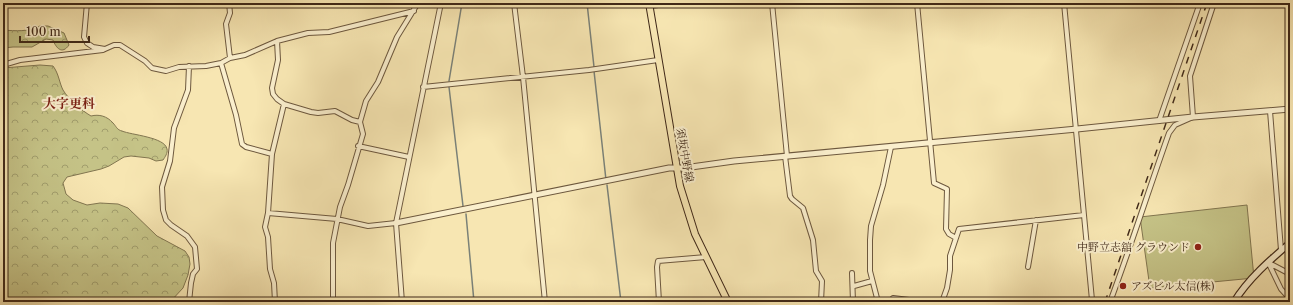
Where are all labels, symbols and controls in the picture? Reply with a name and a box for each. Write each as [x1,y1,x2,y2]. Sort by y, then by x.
scale bar [20,18,89,44]
text: 100 m [26,24,61,39]
district label: 大字更科 [43,95,95,111]
street label: 須坂中野線 [673,127,697,183]
place label: 中野立志舘 グラウンド [1077,240,1190,254]
marker: 中野立志舘 グラウンド [1193,242,1203,252]
place label: アズビル太信(株) [1131,279,1214,293]
marker: アズビル太信(株) [1118,281,1128,291]

